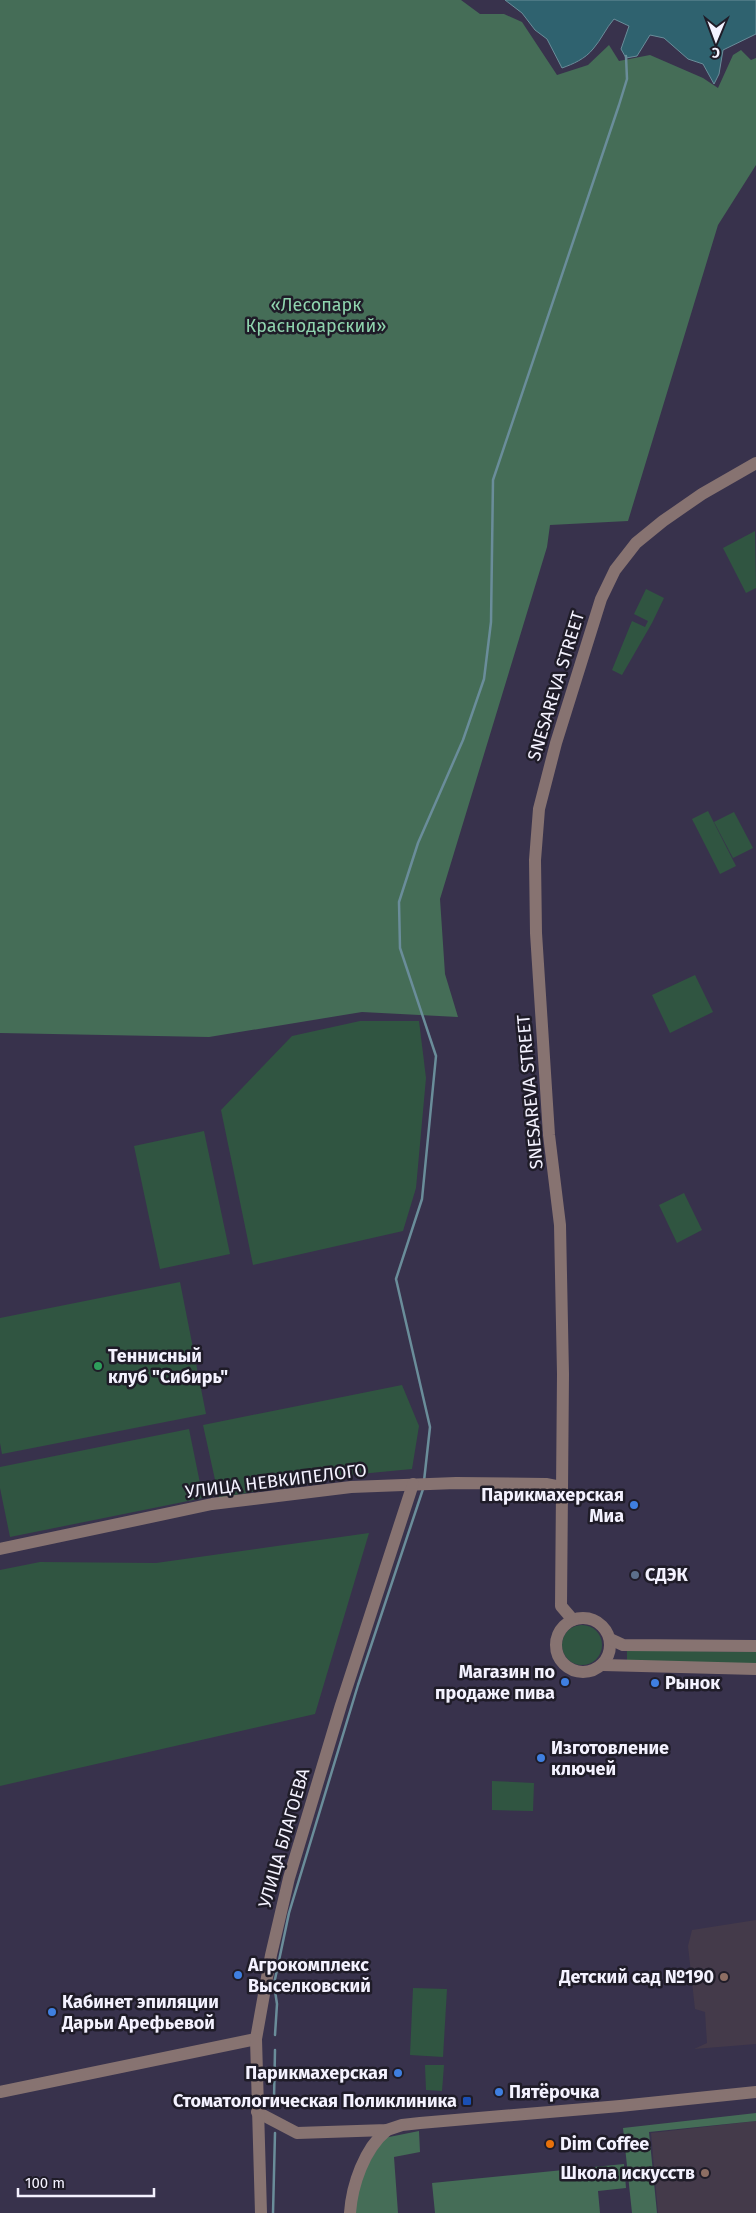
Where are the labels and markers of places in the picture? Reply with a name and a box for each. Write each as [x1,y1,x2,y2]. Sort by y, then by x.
place label: Теннисный клуб "Сибирь" [108,1345,228,1388]
marker: Теннисный клуб "Сибирь" [92,1360,104,1372]
place label: Парикмахерская Миа [481,1484,624,1527]
marker: Парикмахерская Миа [628,1499,640,1511]
place label: СДЭК [645,1564,688,1586]
marker: СДЭК [629,1569,641,1581]
place label: Магазин по продаже пива [435,1661,555,1704]
place label: Рынок [665,1672,720,1694]
marker: Магазин по продаже пива [559,1676,571,1688]
marker: Рынок [649,1677,661,1689]
place label: Изготовление ключей [551,1737,669,1780]
marker: Изготовление ключей [535,1752,547,1764]
place label: Агрокомплекс Выселковский [247,1954,371,1997]
place label: Детский сад №190 [558,1966,714,1988]
marker: Агрокомплекс Выселковский [232,1969,244,1981]
marker: Детский сад №190 [718,1971,730,1983]
place label: Кабинет эпиляции Дарьи Арефьевой [61,1991,219,2034]
marker: Кабинет эпиляции Дарьи Арефьевой [46,2006,58,2018]
place label: Парикмахерская [245,2062,388,2084]
marker: Парикмахерская [392,2067,404,2079]
place label: Пятёрочка [509,2081,600,2103]
marker: Пятёрочка [493,2086,505,2098]
place label: Стоматологическая Поликлиника [173,2090,457,2112]
marker: Стоматологическая Поликлиника [461,2095,473,2107]
place label: Dim Coffee [560,2133,649,2155]
marker: Dim Coffee [544,2138,556,2150]
place label: Школа искусств [561,2162,695,2184]
marker: Школа искусств [699,2167,711,2179]

